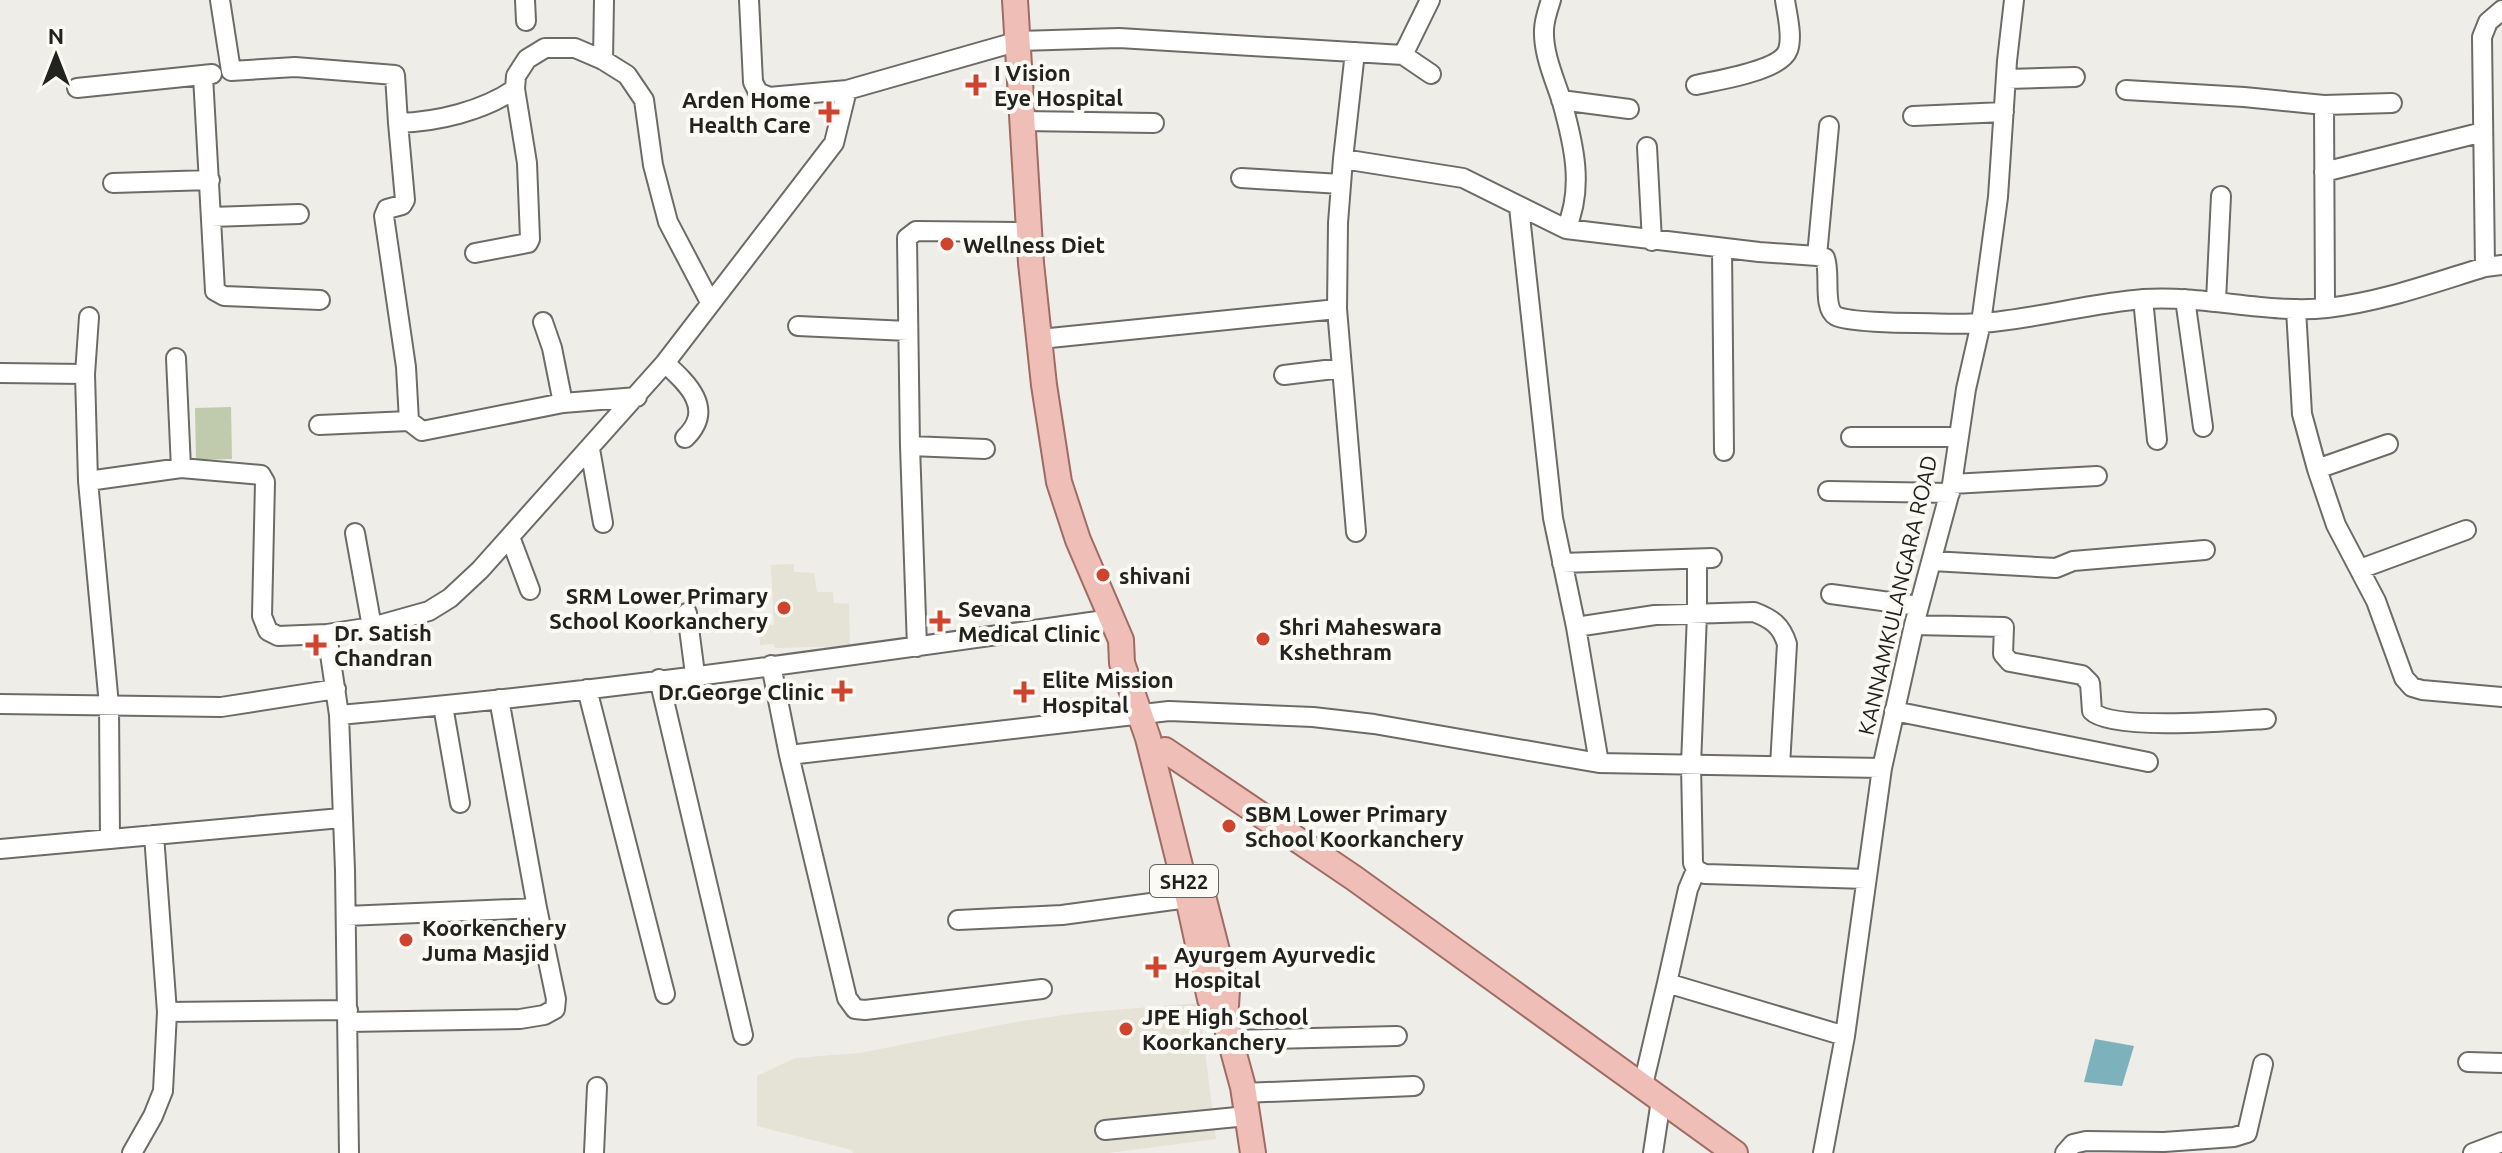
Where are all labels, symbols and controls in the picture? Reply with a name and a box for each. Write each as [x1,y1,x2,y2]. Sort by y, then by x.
north arrow [16,16,96,96]
text: N [48,23,64,48]
place label: I Vision Eye Hospital [994,60,1123,110]
marker: I Vision Eye Hospital [965,74,987,96]
place label: Arden Home Health Care [682,87,811,137]
marker: Arden Home Health Care [818,101,840,123]
place label: Wellness Diet [963,232,1105,257]
marker: Wellness Diet [938,235,956,253]
street label: KANNAMKULANGARA ROAD [1853,453,1941,737]
place label: shivani [1119,563,1191,588]
marker: shivani [1094,566,1112,584]
place label: SRM Lower Primary School Koorkanchery [549,583,768,633]
place label: Sevana Medical Clinic [958,596,1101,646]
marker: SRM Lower Primary School Koorkanchery [775,599,793,617]
marker: Sevana Medical Clinic [929,610,951,632]
place label: Shri Maheswara Kshethram [1279,614,1442,664]
place label: Dr. Satish Chandran [334,620,433,670]
marker: Shri Maheswara Kshethram [1254,630,1272,648]
marker: Dr. Satish Chandran [305,634,327,656]
place label: Elite Mission Hospital [1042,667,1174,717]
place label: Dr.George Clinic [658,679,824,704]
marker: Dr.George Clinic [831,680,853,702]
marker: Elite Mission Hospital [1013,681,1035,703]
place label: SBM Lower Primary School Koorkanchery [1245,801,1464,851]
marker: SBM Lower Primary School Koorkanchery [1220,817,1238,835]
road number: SH22 [1150,865,1218,897]
place label: Koorkenchery Juma Masjid [422,915,567,965]
marker: Koorkenchery Juma Masjid [397,931,415,949]
place label: Ayurgem Ayurvedic Hospital [1174,942,1376,992]
marker: Ayurgem Ayurvedic Hospital [1145,956,1167,978]
place label: JPE High School Koorkanchery [1142,1004,1308,1054]
marker: JPE High School Koorkanchery [1117,1020,1135,1038]

